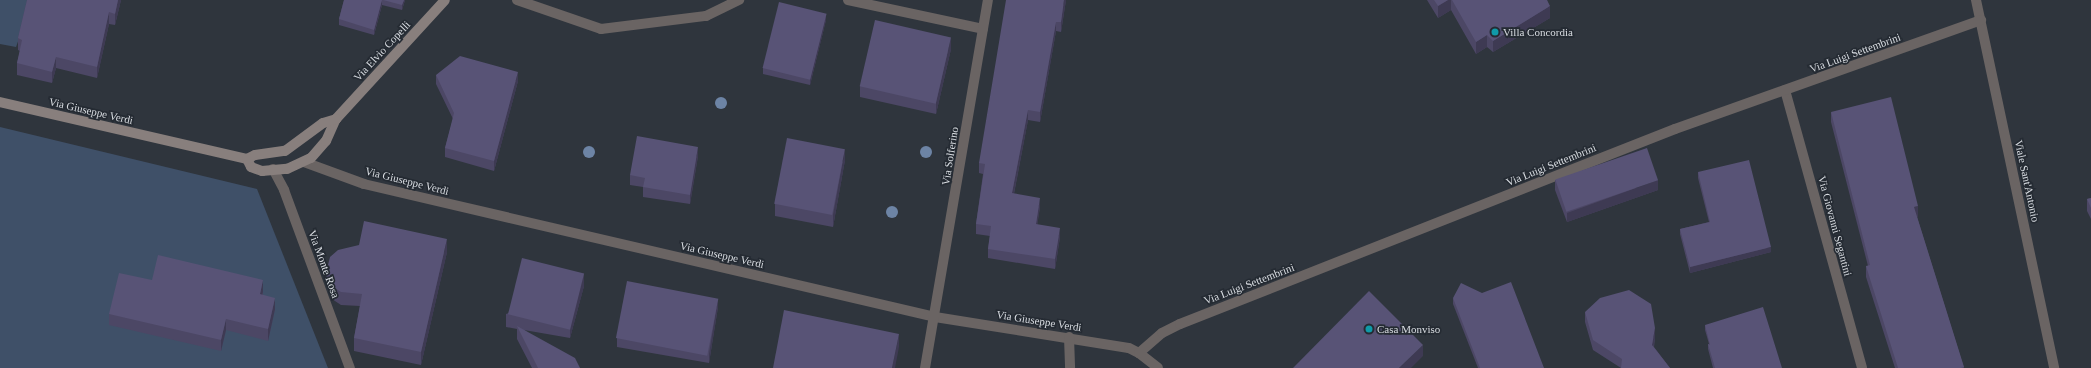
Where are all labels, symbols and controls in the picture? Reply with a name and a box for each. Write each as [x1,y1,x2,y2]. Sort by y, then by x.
street label: Via Elvio Copelli [351,18,413,84]
place label: Villa Concordia [1503,25,1573,39]
marker: Villa Concordia [1490,27,1500,37]
street label: Via Luigi Settembrini [1808,30,1902,76]
street label: Via Giuseppe Verdi [48,95,134,127]
street label: Via Solferino [939,126,961,186]
street label: Viale Sant'Antonio [2012,139,2042,223]
street label: Via Luigi Settembrini [1504,141,1598,189]
street label: Via Giuseppe Verdi [364,164,450,198]
street label: Via Giovanni Segantini [1815,174,1855,278]
street label: Via Monte Rosa [306,228,342,300]
street label: Via Giuseppe Verdi [679,239,765,271]
street label: Via Luigi Settembrini [1202,261,1296,307]
street label: Via Giuseppe Verdi [995,308,1083,334]
place label: Casa Monviso [1377,322,1440,336]
marker: Casa Monviso [1364,324,1374,334]

